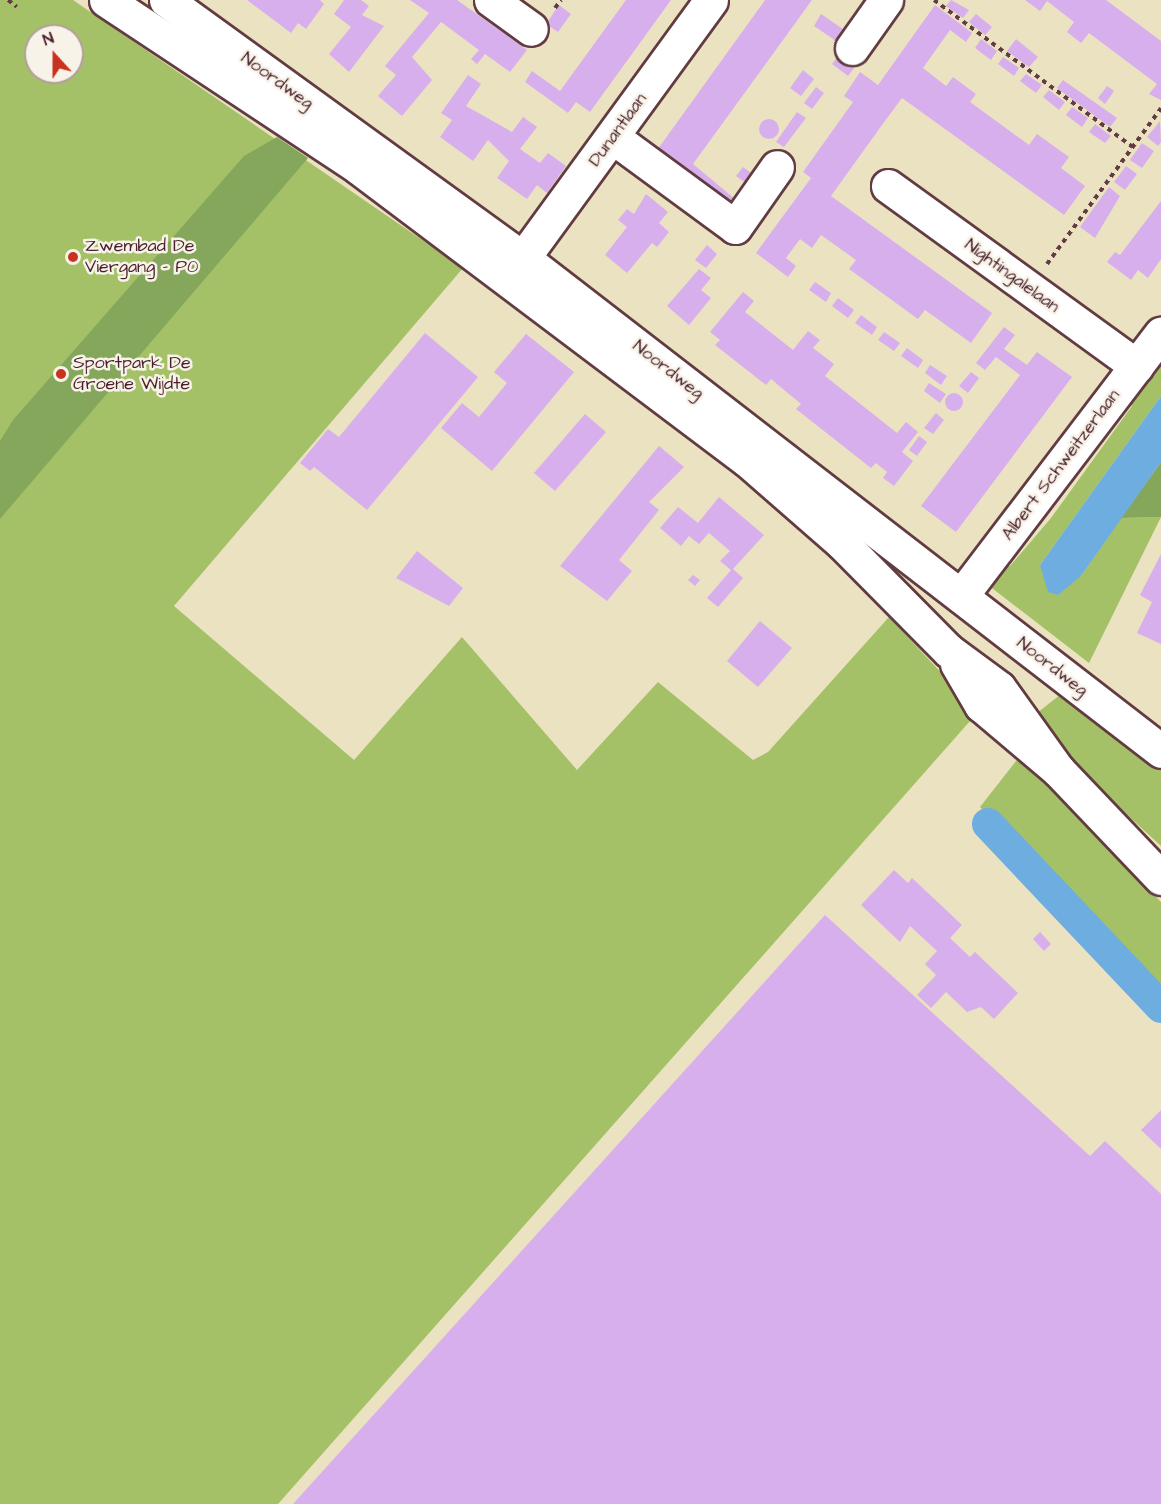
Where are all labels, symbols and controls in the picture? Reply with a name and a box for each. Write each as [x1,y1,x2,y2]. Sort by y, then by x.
north arrow [24,24,84,84]
text: N [40,27,57,51]
street label: Noordweg [237,47,317,115]
street label: Dunantlaan [584,89,652,171]
street label: Nightingalelaan [960,234,1064,318]
place label: Zwembad De Viergang - P0 [85,236,198,278]
marker: Zwembad De Viergang - P0 [66,250,80,264]
street label: Noordweg [628,336,708,404]
place label: Sportpark De Groene Wijdte [73,353,191,395]
marker: Sportpark De Groene Wijdte [54,367,68,381]
street label: Albert Schweitzerlaan [997,385,1125,545]
street label: Noordweg [1012,633,1092,701]

